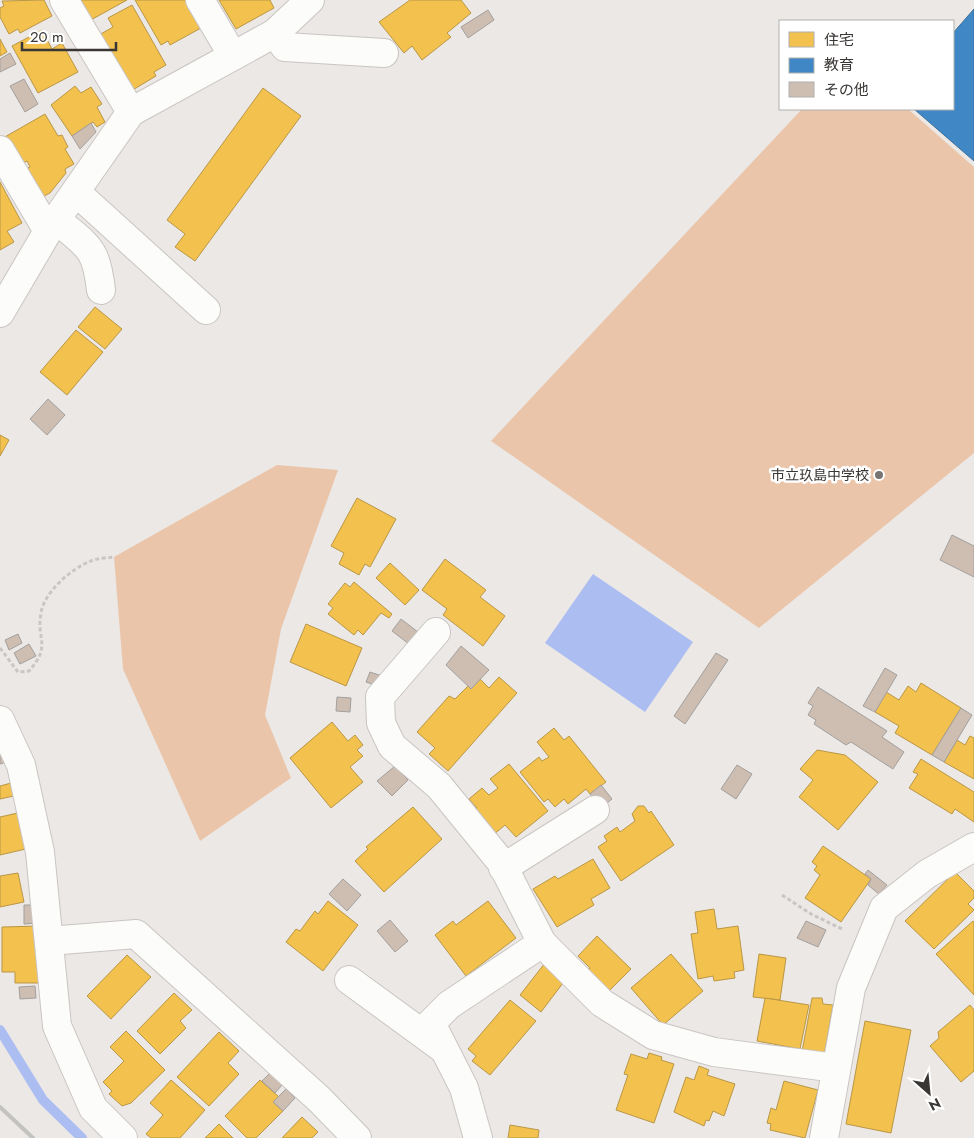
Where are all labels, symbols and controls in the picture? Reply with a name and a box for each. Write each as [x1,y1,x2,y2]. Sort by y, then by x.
scale bar [22,20,116,52]
legend [779,20,954,110]
text: 20 m [30,26,64,48]
text: 住宅 [824,29,854,51]
text: 教育 [824,54,854,76]
text: その他 [824,79,869,101]
place label: 市立玖島中学校 [771,465,869,485]
marker: 市立玖島中学校 [873,469,885,481]
north arrow [904,1068,954,1118]
text: N [925,1093,944,1116]

